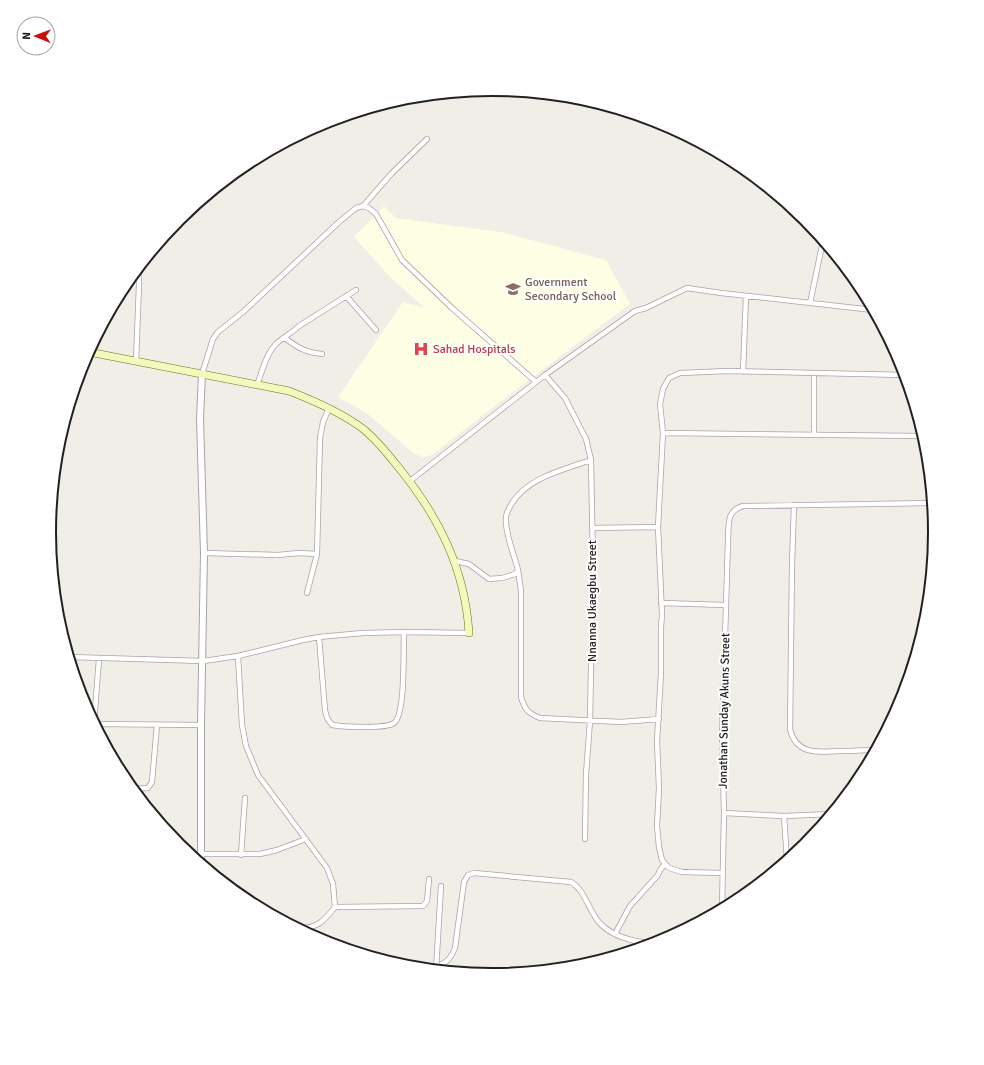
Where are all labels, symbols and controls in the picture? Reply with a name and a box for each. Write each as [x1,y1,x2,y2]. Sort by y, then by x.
north arrow [16,16,56,56]
text: N [20,32,33,40]
place label: Government Secondary School [525,275,617,304]
school or university icon: Government Secondary School [504,280,522,298]
hospital icon: Sahad Hospitals [412,340,430,358]
place label: Sahad Hospitals [433,342,516,357]
street label: Nnanna Ukaegbu Street [585,540,600,662]
street label: Jonathan Sunday Akuns Street [716,633,733,789]

